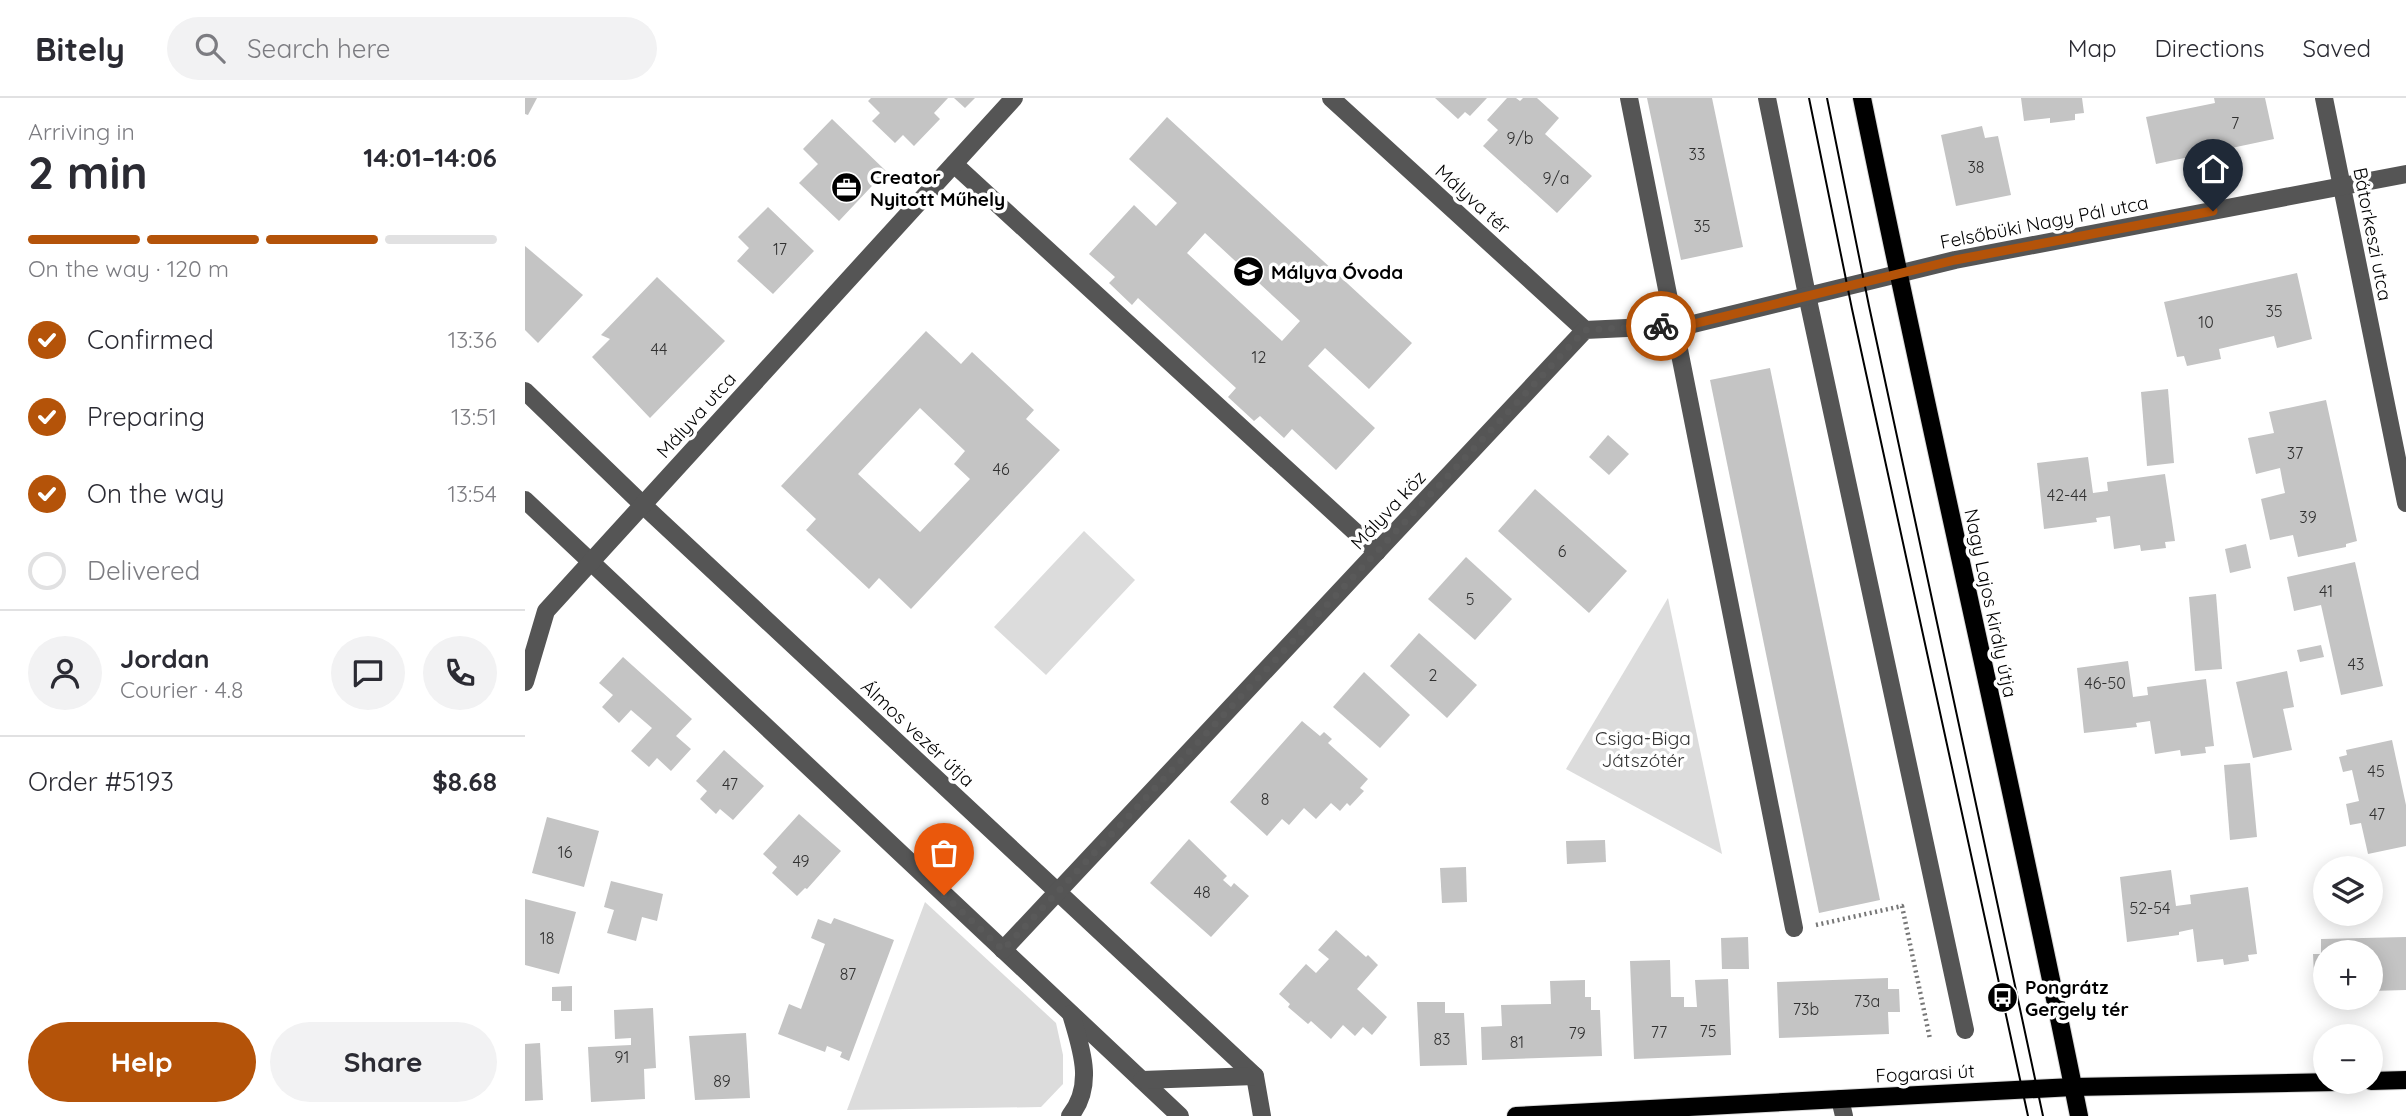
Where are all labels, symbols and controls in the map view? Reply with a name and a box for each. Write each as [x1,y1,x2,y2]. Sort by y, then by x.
search box [167,17,657,80]
text: Bitely [35,28,125,69]
icon: search [191,29,229,67]
text: Search here [247,32,391,65]
text: Map [2068,33,2117,63]
text: Directions [2155,33,2265,63]
text: Saved [2303,33,2371,63]
house number: 7 [2231,113,2239,133]
text: Arriving in [28,117,135,146]
house number: 9/b [1507,128,1533,148]
pin [2183,139,2243,211]
text: 14:01–14:06 [363,141,497,174]
text: 2 min [28,143,148,201]
house number: 33 [1689,144,1705,164]
icon: home [2194,150,2232,188]
house number: 38 [1967,157,1985,177]
street label: Mályva tér [1430,159,1516,240]
place label: Creator Nyitott Műhely [870,165,1005,211]
street label: Bátorkeszi utca [2348,165,2398,303]
house number: 9/a [1543,168,1569,188]
office icon: Creator Nyitott Műhely [830,171,864,205]
street label: Felsőbüki Nagy Pál utca [1938,190,2150,254]
house number: 35 [1693,216,1711,236]
house number: 17 [773,239,787,259]
text: On the way · 120 m [28,254,229,283]
school or university icon: Mályva Óvoda [1231,255,1265,289]
place label: Mályva Óvoda [1271,260,1403,284]
courier [1626,291,1696,361]
house number: 35 [2265,301,2283,321]
icon: bike [1642,307,1680,345]
house number: 10 [2198,312,2214,332]
icon: check [28,321,66,359]
text: Confirmed [87,323,214,356]
text: 13:36 [448,325,497,354]
house number: 44 [651,339,667,359]
house number: 12 [1252,347,1267,367]
street label: Mályva utca [651,367,741,463]
icon: check [28,398,66,436]
text: Preparing [87,400,205,433]
text: 13:51 [451,402,497,431]
house number: 37 [2287,443,2303,463]
house number: 46 [992,459,1010,479]
street label: Mályva köz [1345,465,1431,555]
icon: check [28,475,66,513]
text: On the way [87,477,225,510]
text: 13:54 [447,479,497,508]
house number: 42-44 [2047,485,2087,505]
street label: Nagy Lajos király útja [1959,506,2023,700]
house number: 39 [2299,507,2317,527]
house number: 6 [1558,541,1567,561]
text: Delivered [87,554,200,587]
house number: 41 [2319,581,2333,601]
house number: 5 [1466,589,1474,609]
button: person [28,636,102,710]
button: chat [331,636,405,710]
button: phone [423,636,497,710]
text: Jordan [120,642,209,675]
house number: 43 [2348,654,2364,674]
house number: 2 [1429,665,1438,685]
house number: 46-50 [2084,673,2126,693]
street label: Álmos vezér útja [856,674,980,792]
text: Courier · 4.8 [120,675,243,704]
park label: Csiga-Biga Játszótér [1595,726,1691,772]
house number: 45 [2367,761,2385,781]
text: Order #5193 [28,765,174,798]
text: $8.68 [432,765,497,798]
house number: 47 [722,774,738,794]
house number: 8 [1261,789,1269,809]
house number: 47 [2369,804,2385,824]
pin [914,823,974,895]
icon: bag [925,834,963,872]
house number: 16 [558,842,573,862]
house number: 49 [792,851,810,871]
map controls [2313,856,2383,1094]
button: layers [2313,856,2383,926]
house number: 48 [1193,882,1211,902]
house number: 52-54 [2130,898,2170,918]
house number: 18 [540,928,554,948]
button: + [2313,940,2383,1010]
house number: 87 [840,964,856,984]
place label: Pongrátz Gergely tér [2025,975,2129,1021]
bus stop icon: Pongrátz Gergely tér [1985,981,2019,1015]
house number: 73a [1854,991,1880,1011]
house number: 73b [1793,999,1819,1019]
house number: 75 [1700,1021,1716,1041]
button: Help [28,1022,256,1102]
button: Share [270,1022,497,1102]
house number: 77 [1651,1022,1667,1042]
house number: 79 [1568,1023,1586,1043]
button: − [2313,1024,2383,1094]
house number: 83 [1433,1029,1451,1049]
house number: 81 [1510,1032,1524,1052]
house number: 91 [615,1047,629,1067]
street label: Fogarasi út [1875,1058,1975,1088]
house number: 89 [713,1071,731,1091]

